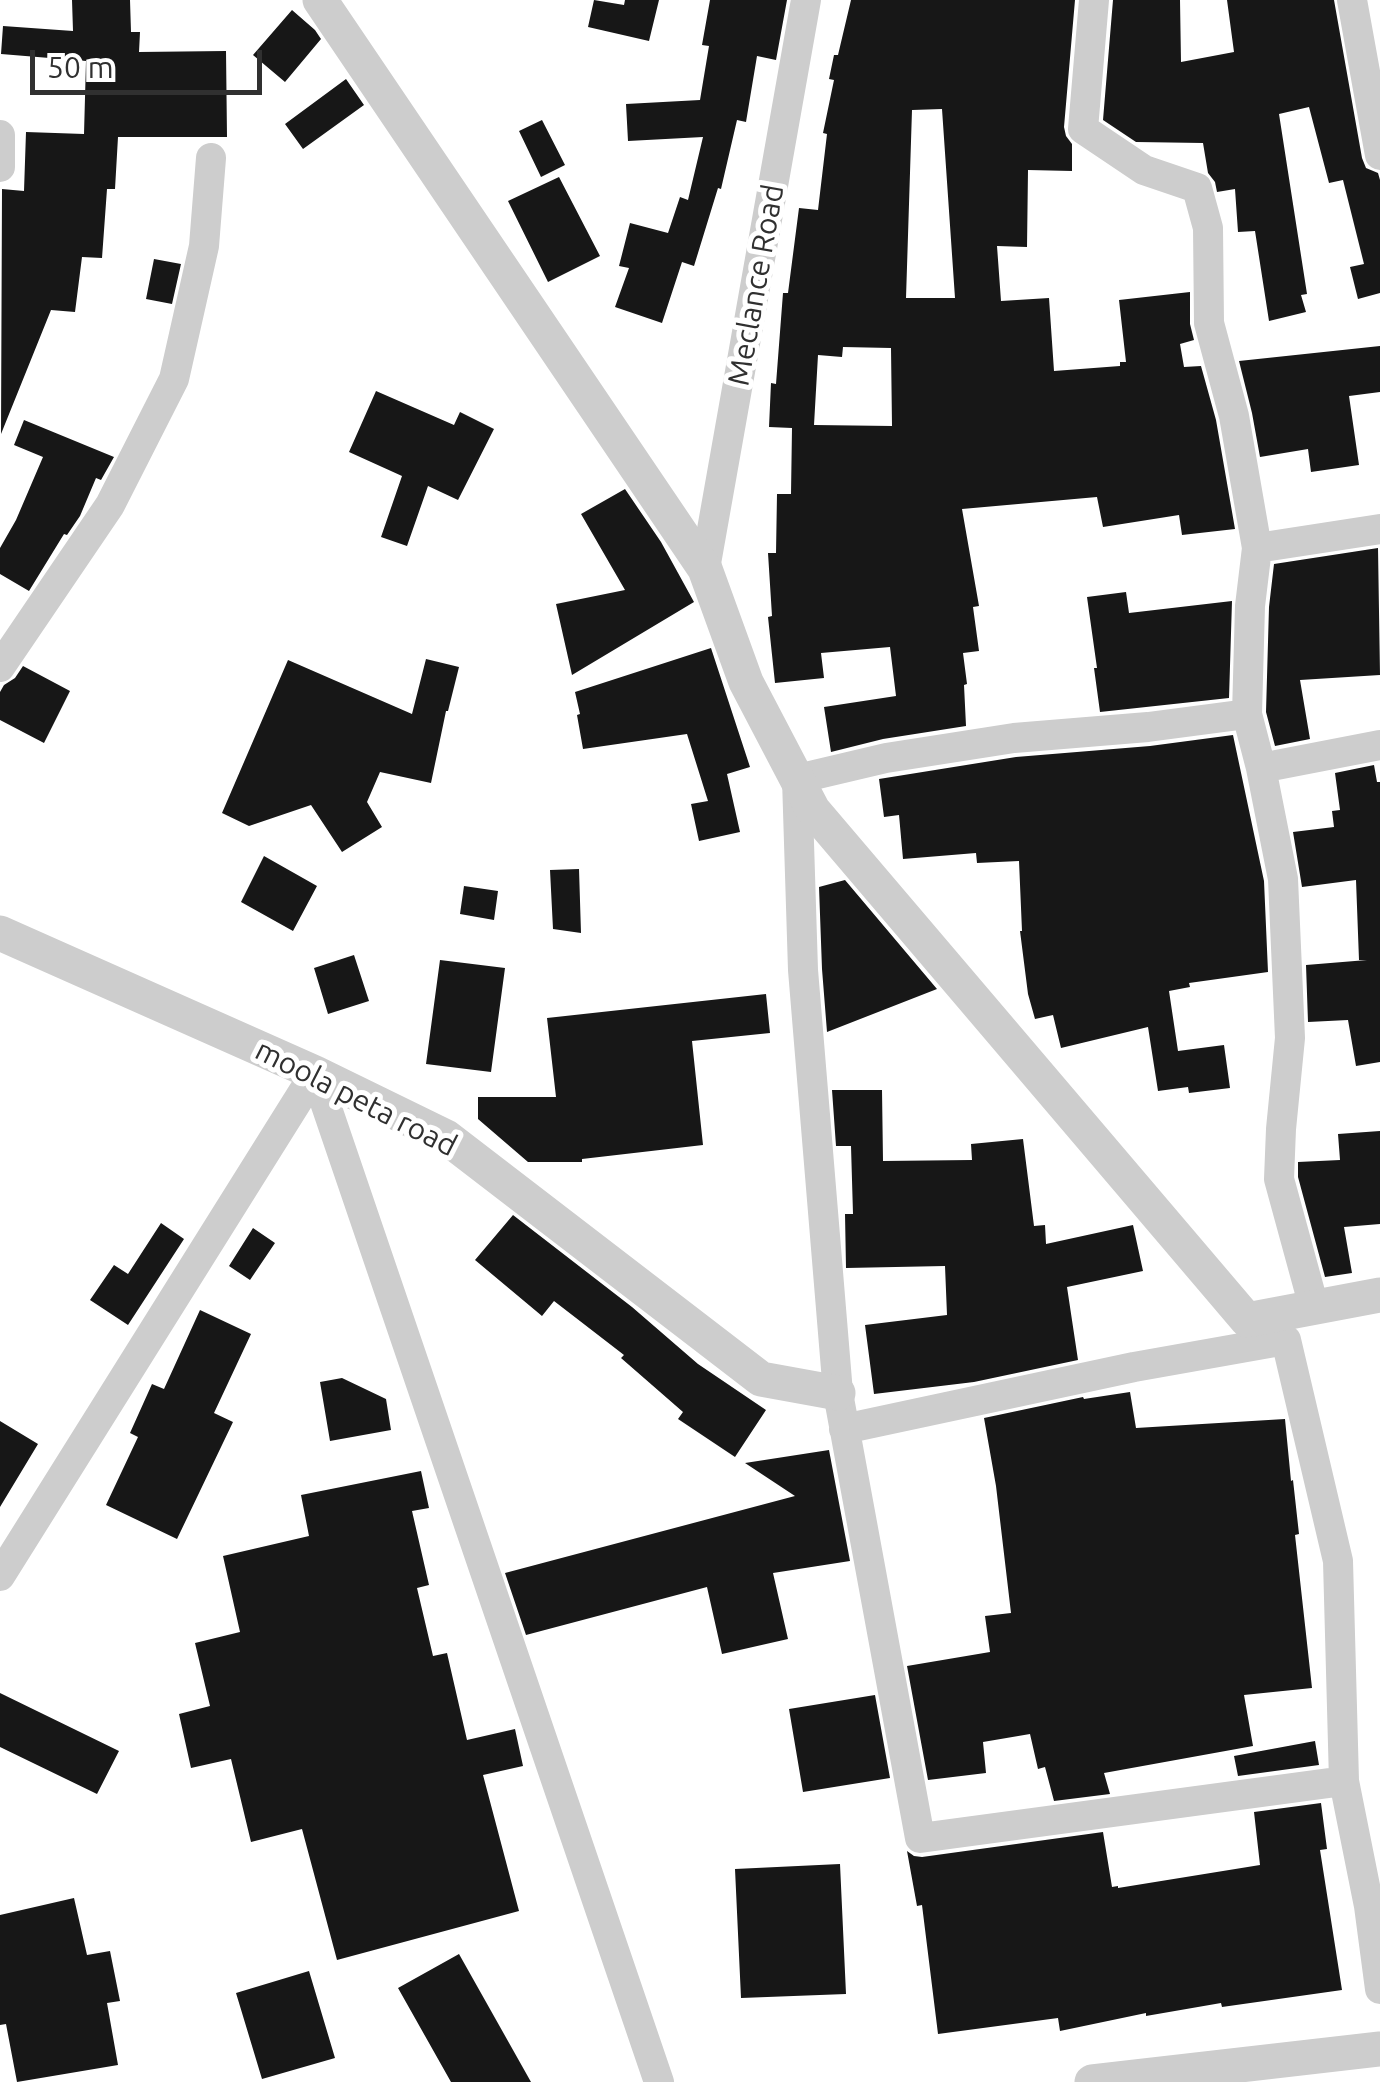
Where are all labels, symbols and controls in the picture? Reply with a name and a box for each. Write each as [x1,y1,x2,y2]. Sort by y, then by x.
scale bar [35,30,268,92]
text: 50 m [47,50,114,84]
street label: Meclance Road [721,182,791,388]
street label: moola peta road [249,1032,463,1164]

